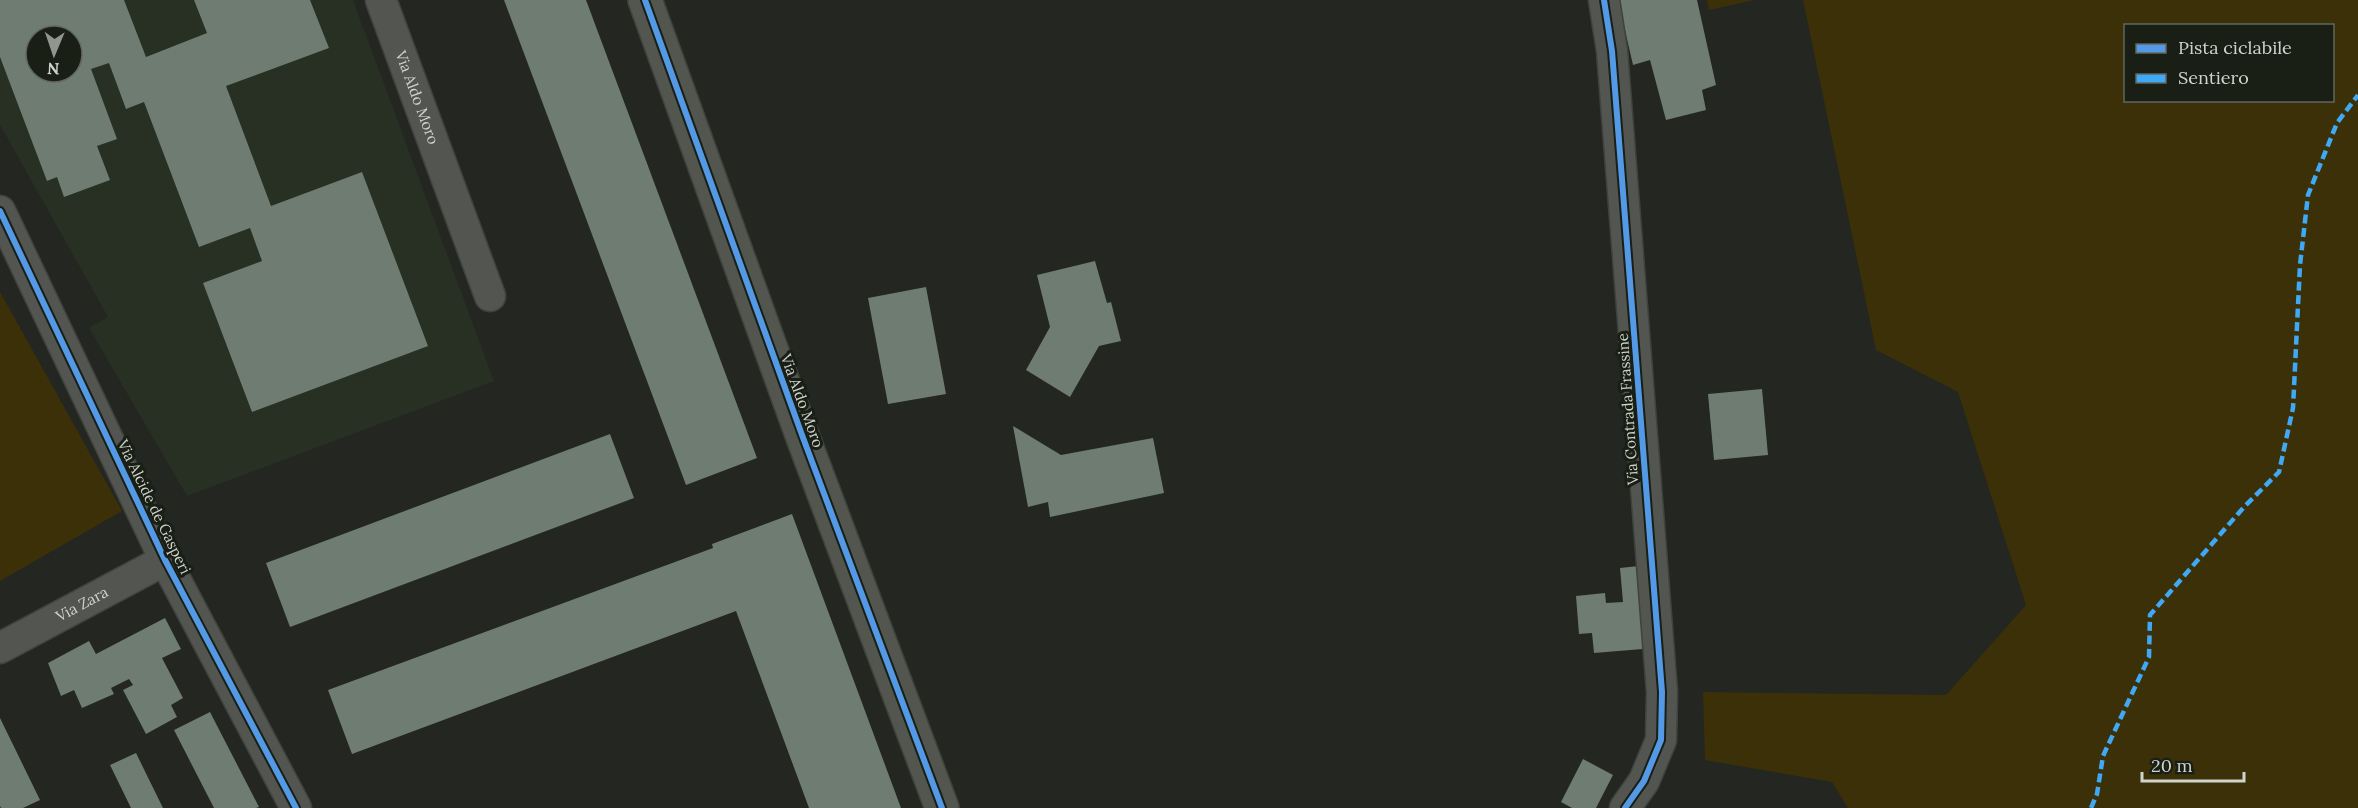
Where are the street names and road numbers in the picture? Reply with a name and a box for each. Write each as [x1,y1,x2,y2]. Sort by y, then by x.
street label: Via Aldo Moro [391,47,443,147]
street label: Via Contrada Frassine [1613,333,1642,486]
street label: Via Aldo Moro [776,350,828,450]
street label: Via Alcide de Gasperi [113,436,195,577]
street label: Via Zara [52,582,111,626]

